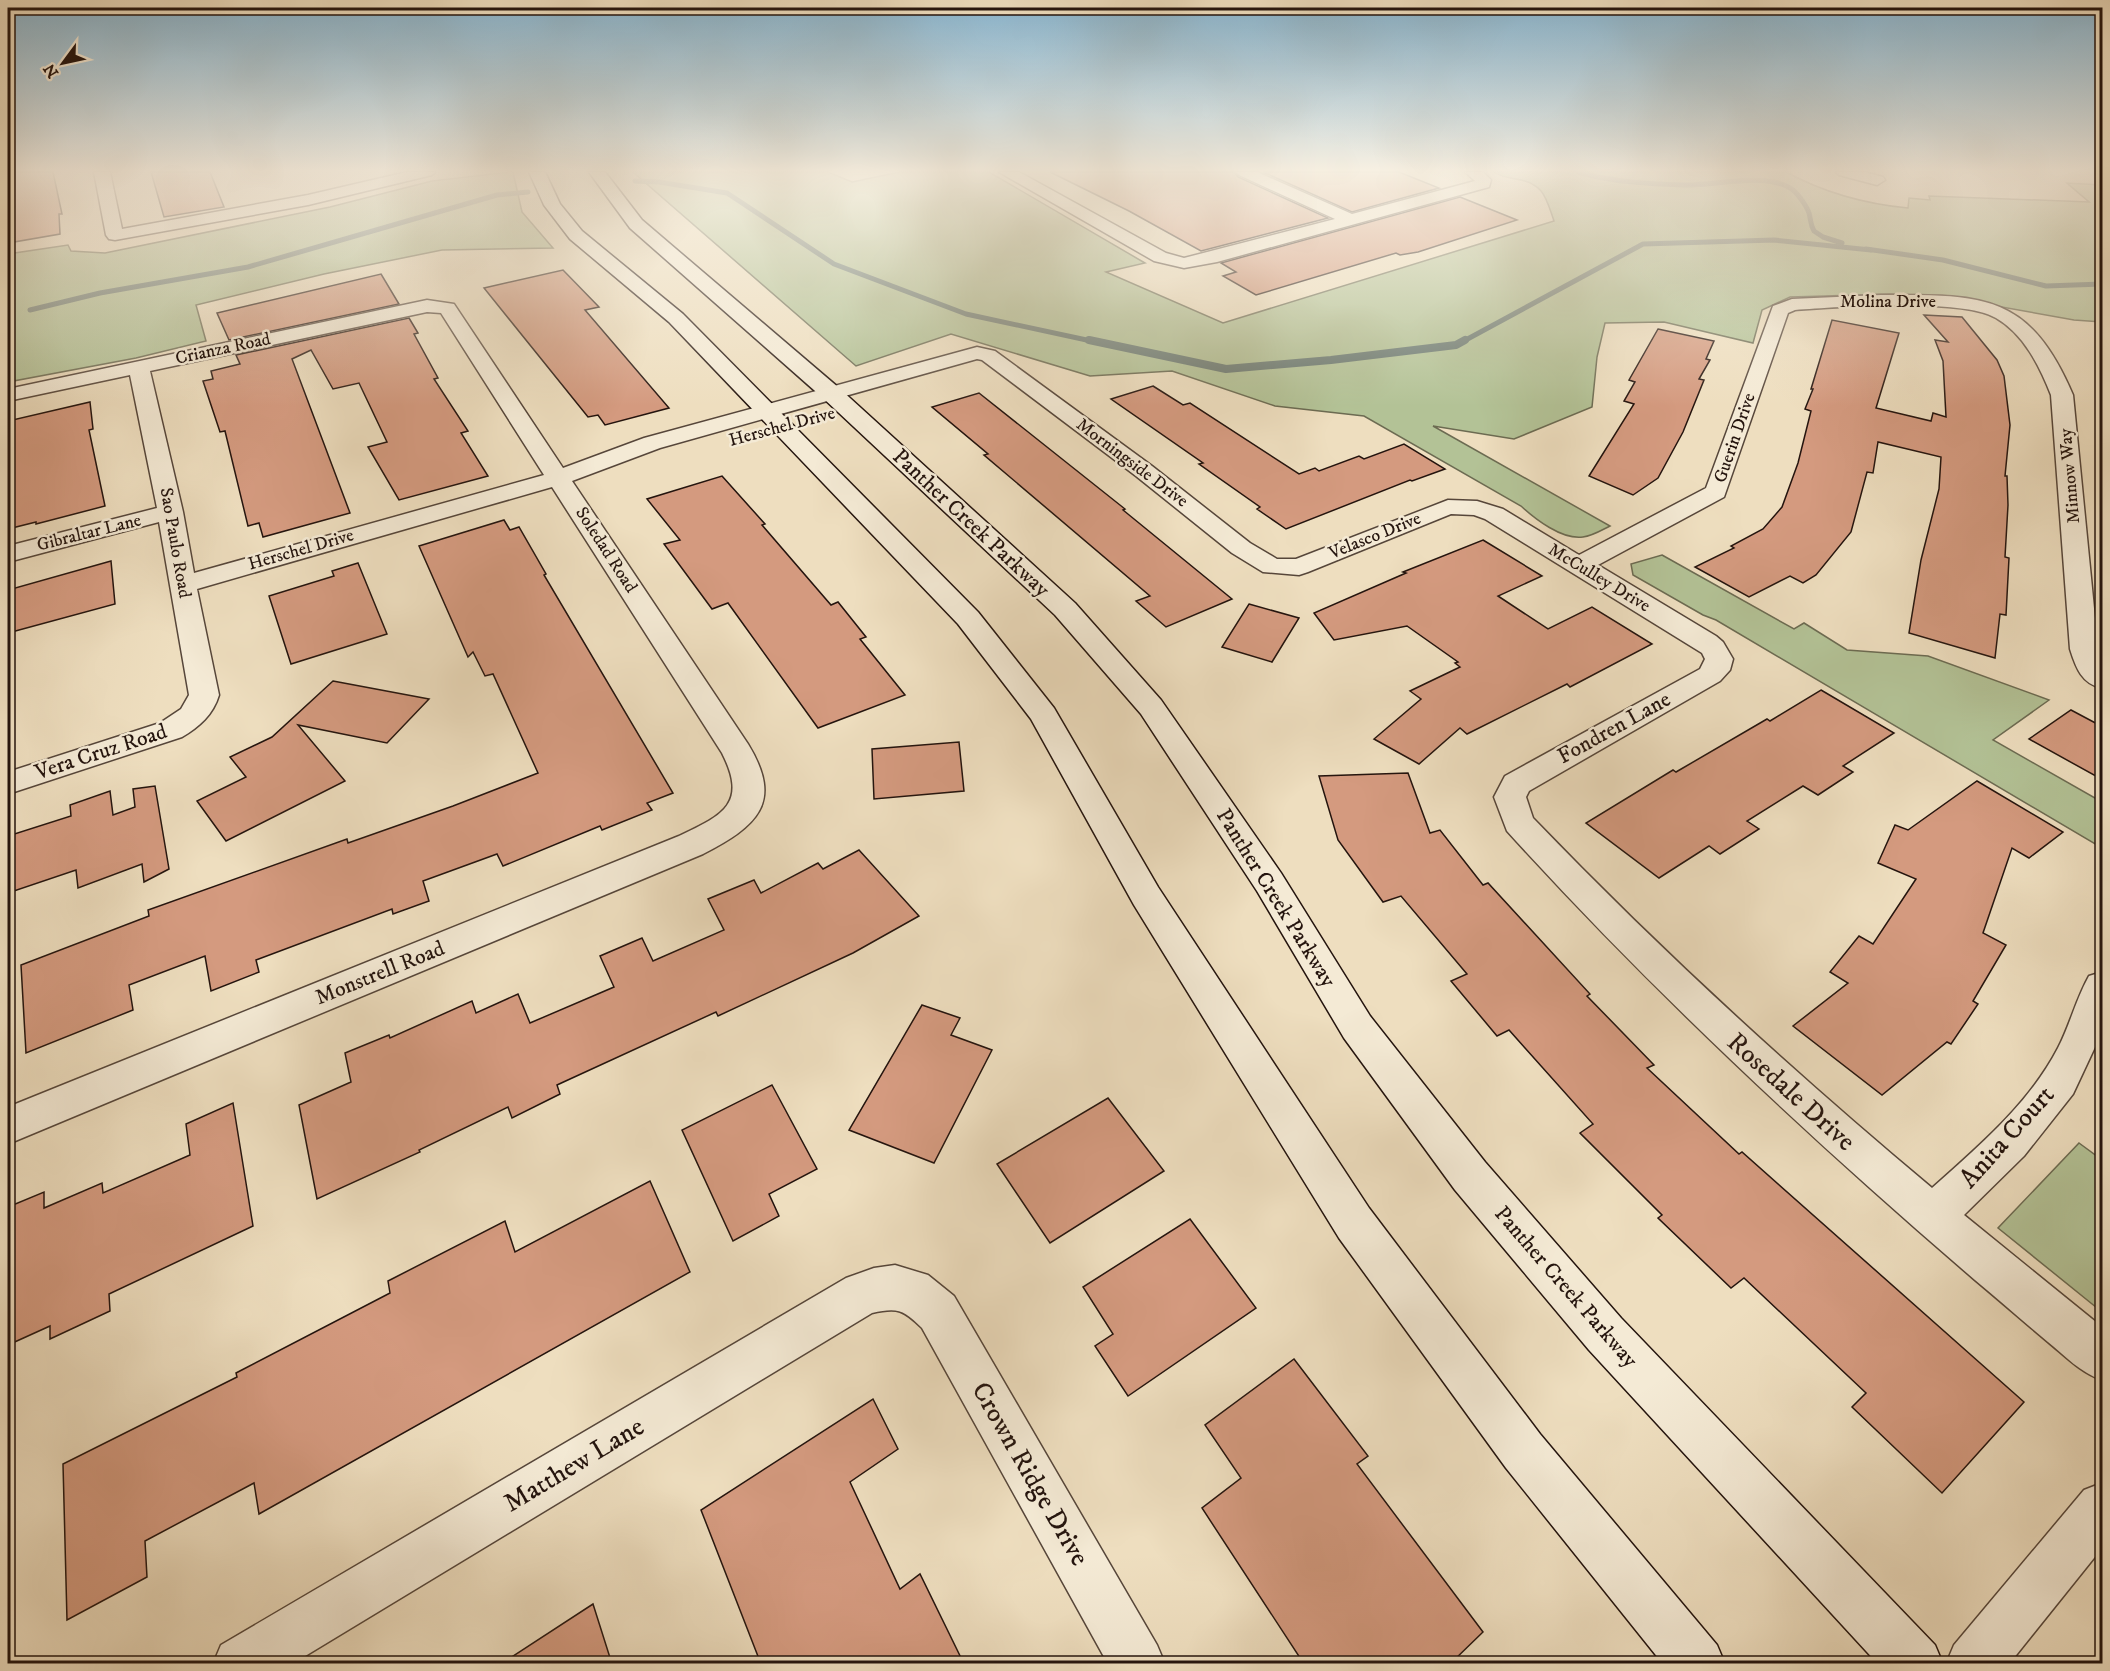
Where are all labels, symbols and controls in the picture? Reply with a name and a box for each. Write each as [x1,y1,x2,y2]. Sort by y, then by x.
north arrow [33,33,93,93]
text: N [39,60,63,82]
street label: Molina Drive [1840,291,1936,313]
street label: Crianza Road [173,328,273,370]
street label: Guerin Drive [1709,390,1761,486]
street label: Herschel Drive [727,402,837,452]
street label: Morningside Drive [1072,414,1192,512]
street label: Minnow Way [2055,427,2085,525]
street label: Panther Creek Parkway [887,443,1056,603]
street label: Sao Paulo Road [154,486,196,600]
street label: Soledad Road [570,503,642,597]
street label: Velasco Drive [1325,508,1424,565]
street label: Gibraltar Lane [35,509,143,557]
street label: Herschel Drive [246,524,356,576]
street label: McCulley Drive [1544,539,1654,617]
street label: Fondren Lane [1553,686,1675,770]
street label: Vera Cruz Road [31,718,170,786]
street label: Panther Creek Parkway [1210,804,1342,993]
street label: Monstrell Road [311,935,449,1011]
street label: Rosedale Drive [1720,1025,1862,1159]
street label: Anita Court [1952,1078,2062,1196]
street label: Panther Creek Parkway [1488,1201,1644,1374]
street label: Crown Ridge Drive [964,1376,1096,1572]
street label: Matthew Lane [498,1410,650,1520]

